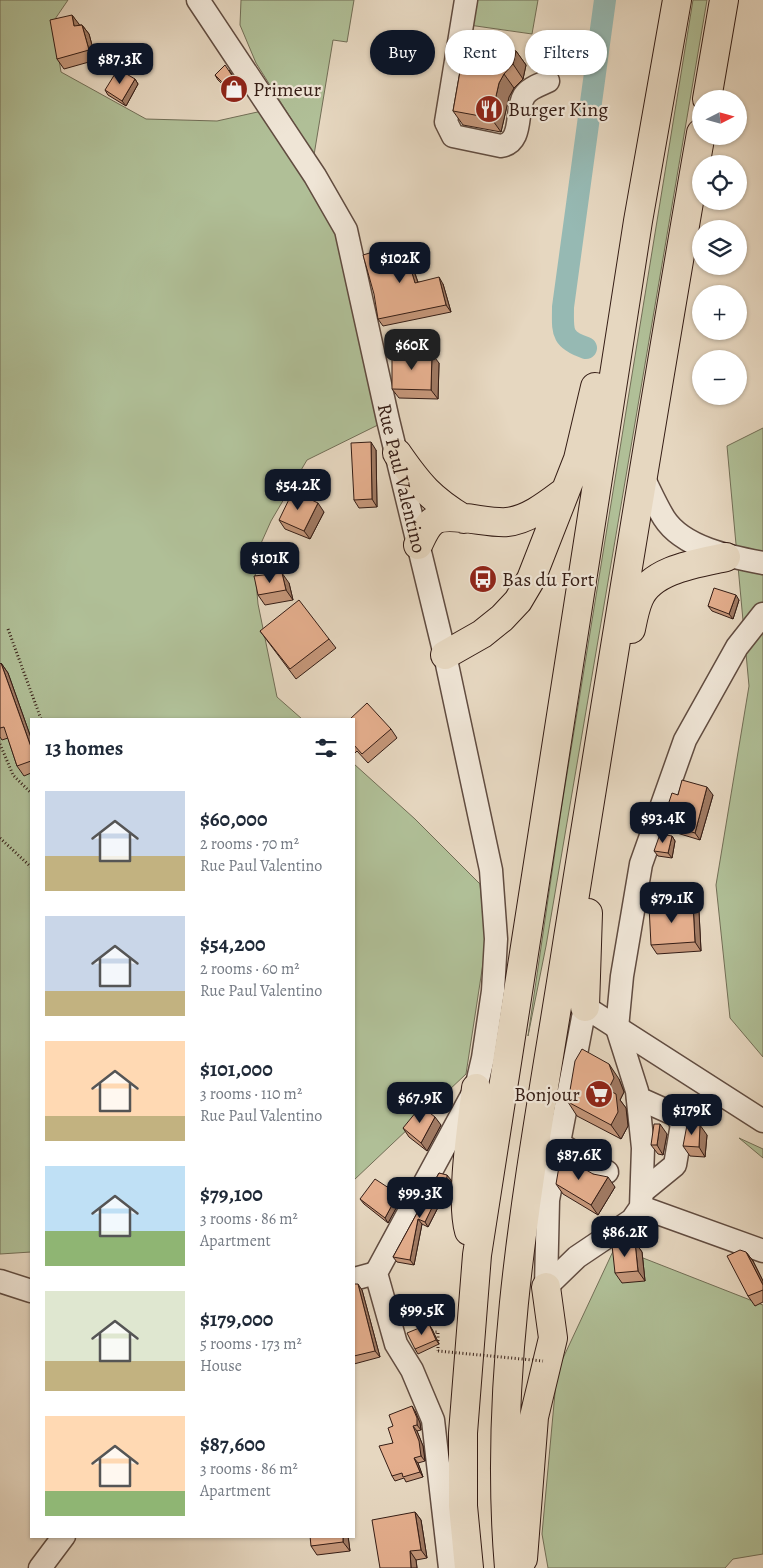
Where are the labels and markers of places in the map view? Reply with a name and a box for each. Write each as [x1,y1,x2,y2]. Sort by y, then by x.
pin: $87.3K [79,42,161,85]
shop icon: Primeur [219,74,249,104]
place label: Primeur [253,76,322,103]
restaurant icon: Burger King [474,94,504,124]
place label: Burger King [508,96,608,123]
pin: $102K [365,242,435,284]
pin: $60K [382,328,442,371]
pin: $54.2K [257,468,339,511]
pin: $101K [235,542,305,584]
bus stop icon: Bas du Fort [468,564,498,594]
place label: Bas du Fort [502,566,595,593]
pin: $93.4K [622,802,704,844]
pin: $79.1K [631,882,713,924]
supermarket icon: Bonjour [584,1079,614,1109]
place label: Bonjour [514,1081,580,1108]
pin: $67.9K [379,1082,461,1124]
pin: $179K [657,1094,727,1136]
pin: $87.6K [538,1138,620,1181]
pin: $99.3K [379,1176,461,1219]
pin: $86.2K [584,1216,666,1258]
pin: $99.5K [381,1294,463,1336]

